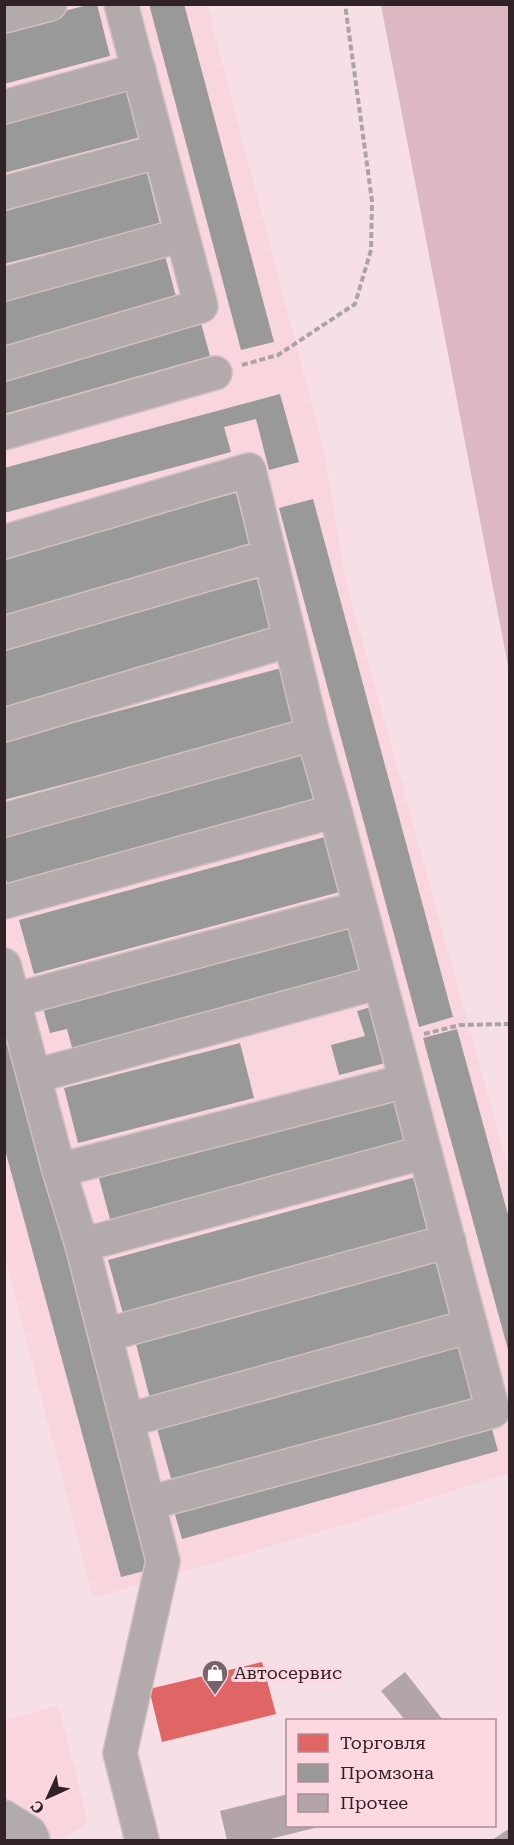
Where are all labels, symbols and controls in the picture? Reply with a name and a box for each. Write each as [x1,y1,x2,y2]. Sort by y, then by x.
shop icon: Автосервис [200,1658,230,1696]
place label: Автосервис [234,1662,342,1683]
legend [286,1719,496,1827]
text: Торговля [340,1732,426,1753]
text: Промзона [340,1762,434,1783]
north arrow [18,1767,78,1827]
text: Прочее [340,1792,408,1813]
text: С [27,1797,48,1818]

